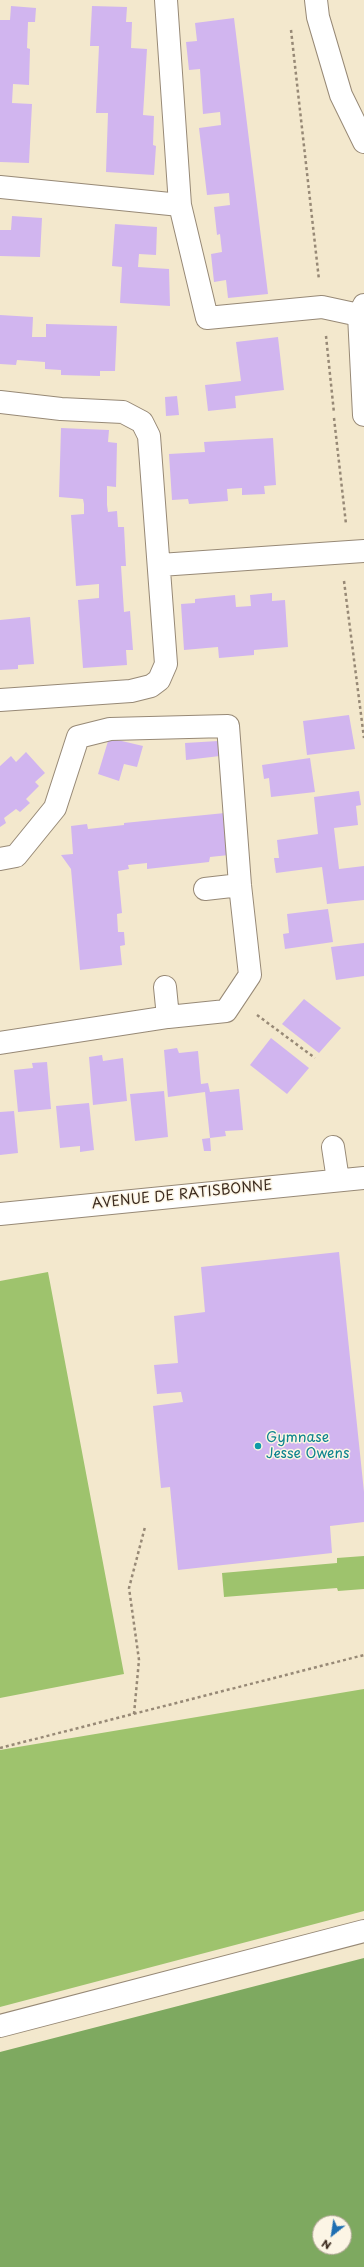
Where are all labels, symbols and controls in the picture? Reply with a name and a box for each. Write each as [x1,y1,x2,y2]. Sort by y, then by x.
street label: AVENUE DE RATISBONNE [91,1177,273,1213]
place label: Gymnase Jesse Owens [266,1430,349,1462]
marker: Gymnase Jesse Owens [253,1441,263,1451]
north arrow [312,2215,352,2255]
text: N [318,2235,334,2255]

